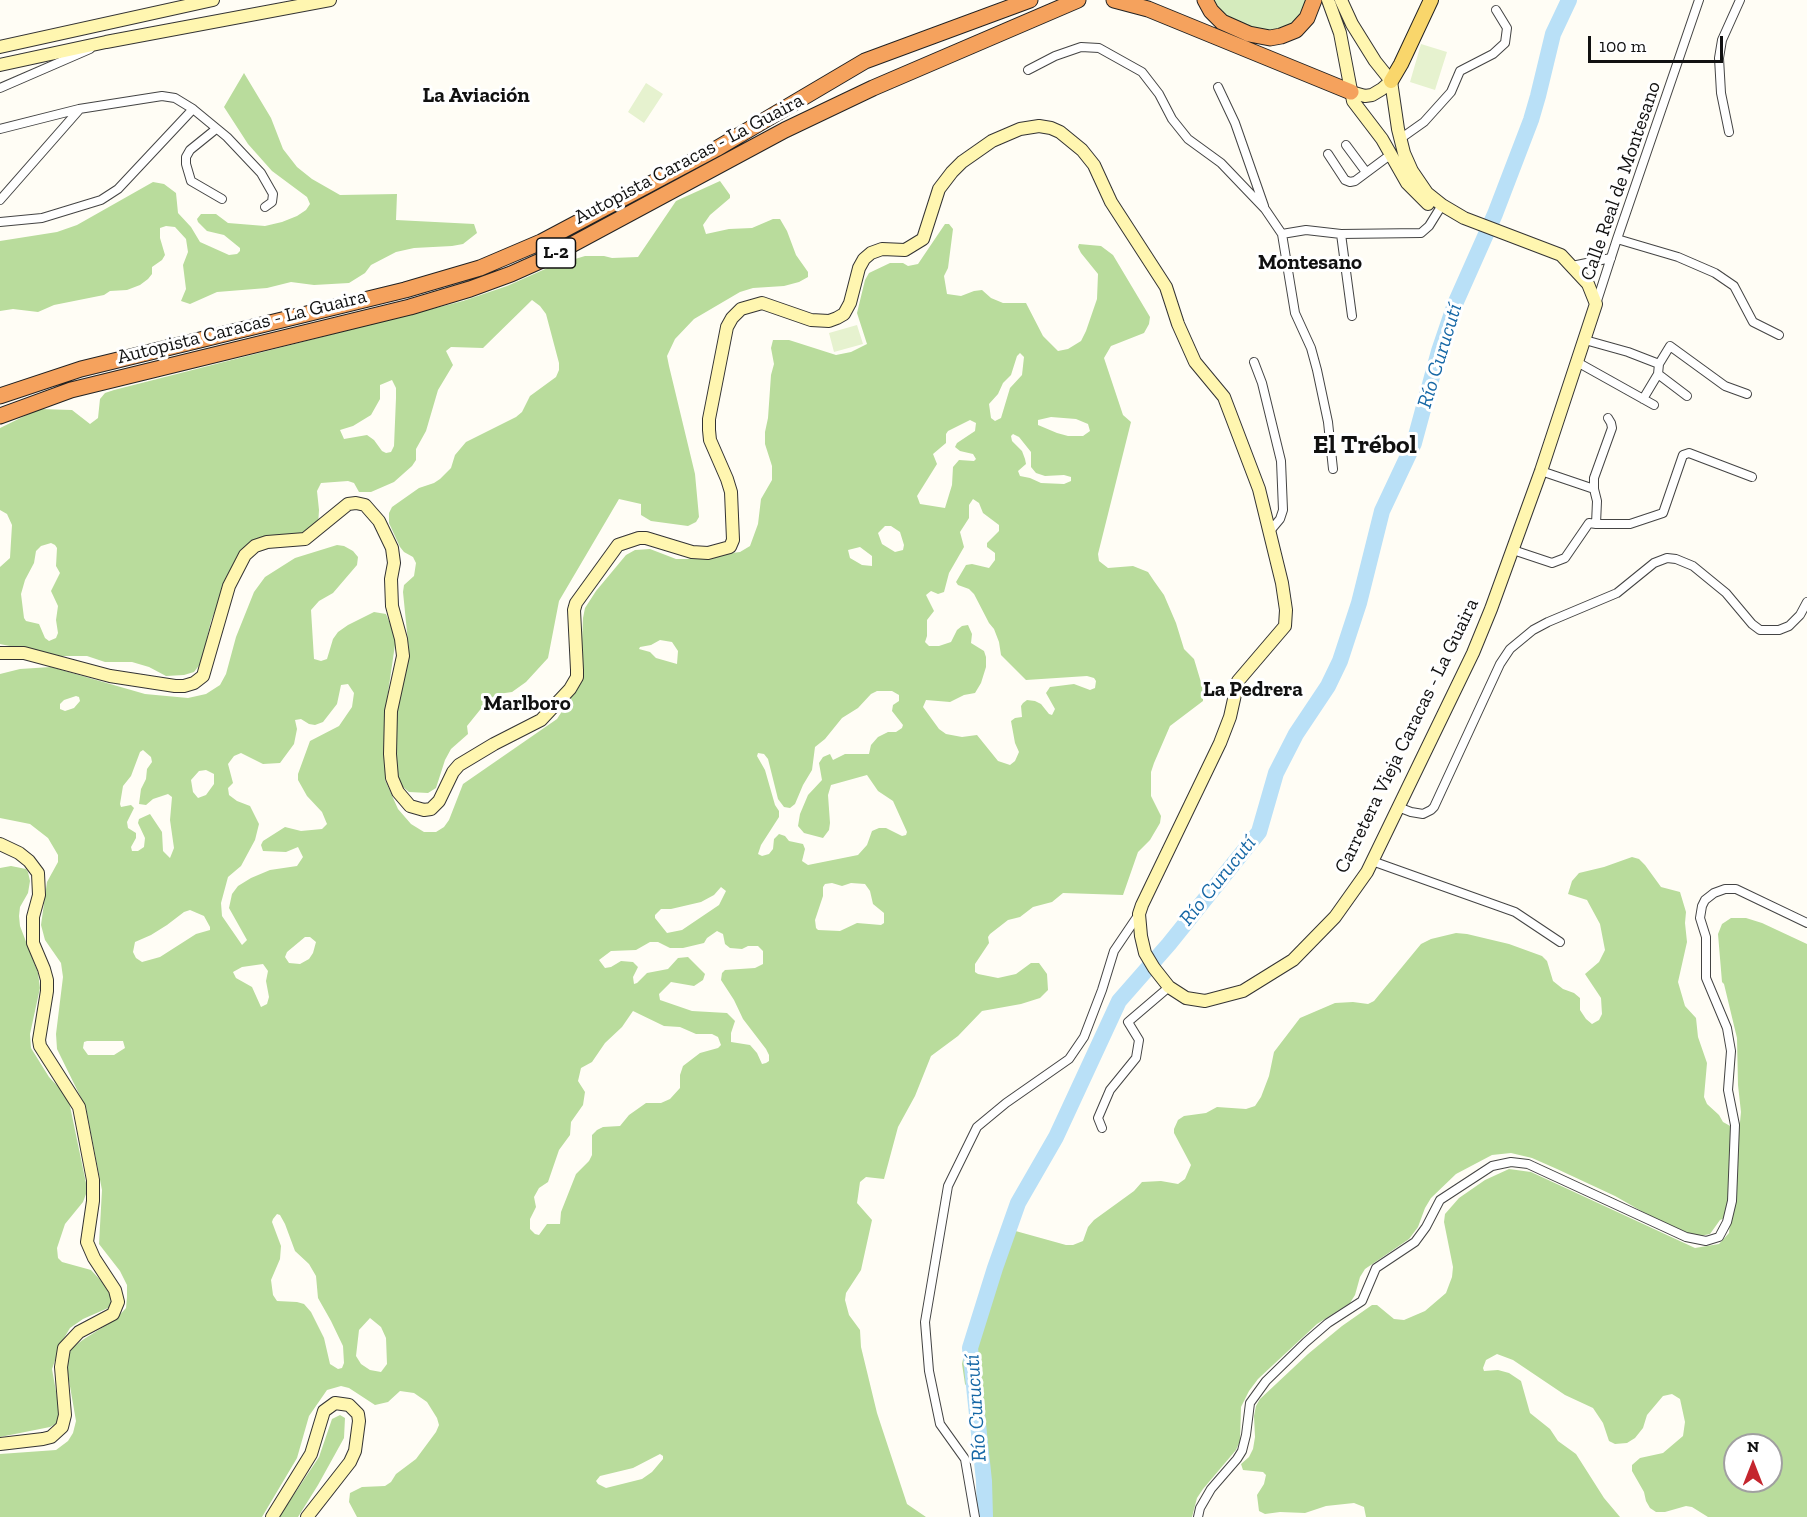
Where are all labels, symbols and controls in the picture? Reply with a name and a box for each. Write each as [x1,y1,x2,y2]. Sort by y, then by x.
scale bar [1591,24,1726,62]
text: 100 m [1599,35,1646,57]
street label: Calle Real de Montesano [1576,78,1666,284]
district label: La Aviación [422,83,530,109]
street label: Autopista Caracas - La Guaira [570,88,808,230]
road number: L-2 [536,238,576,268]
district label: Montesano [1258,250,1362,276]
street label: Autopista Caracas - La Guaira [115,284,369,370]
water label: Río Curucutí [1412,301,1468,411]
district label: El Trébol [1313,430,1417,462]
street label: Carretera Vieja Caracas - La Guaira [1330,595,1484,877]
district label: La Pedrera [1203,677,1303,703]
district label: Marlboro [483,691,571,717]
water label: Río Curucutí [1174,831,1262,931]
water label: Río Curucutí [960,1353,992,1463]
north arrow [1723,1433,1783,1493]
text: N [1747,1437,1759,1456]

